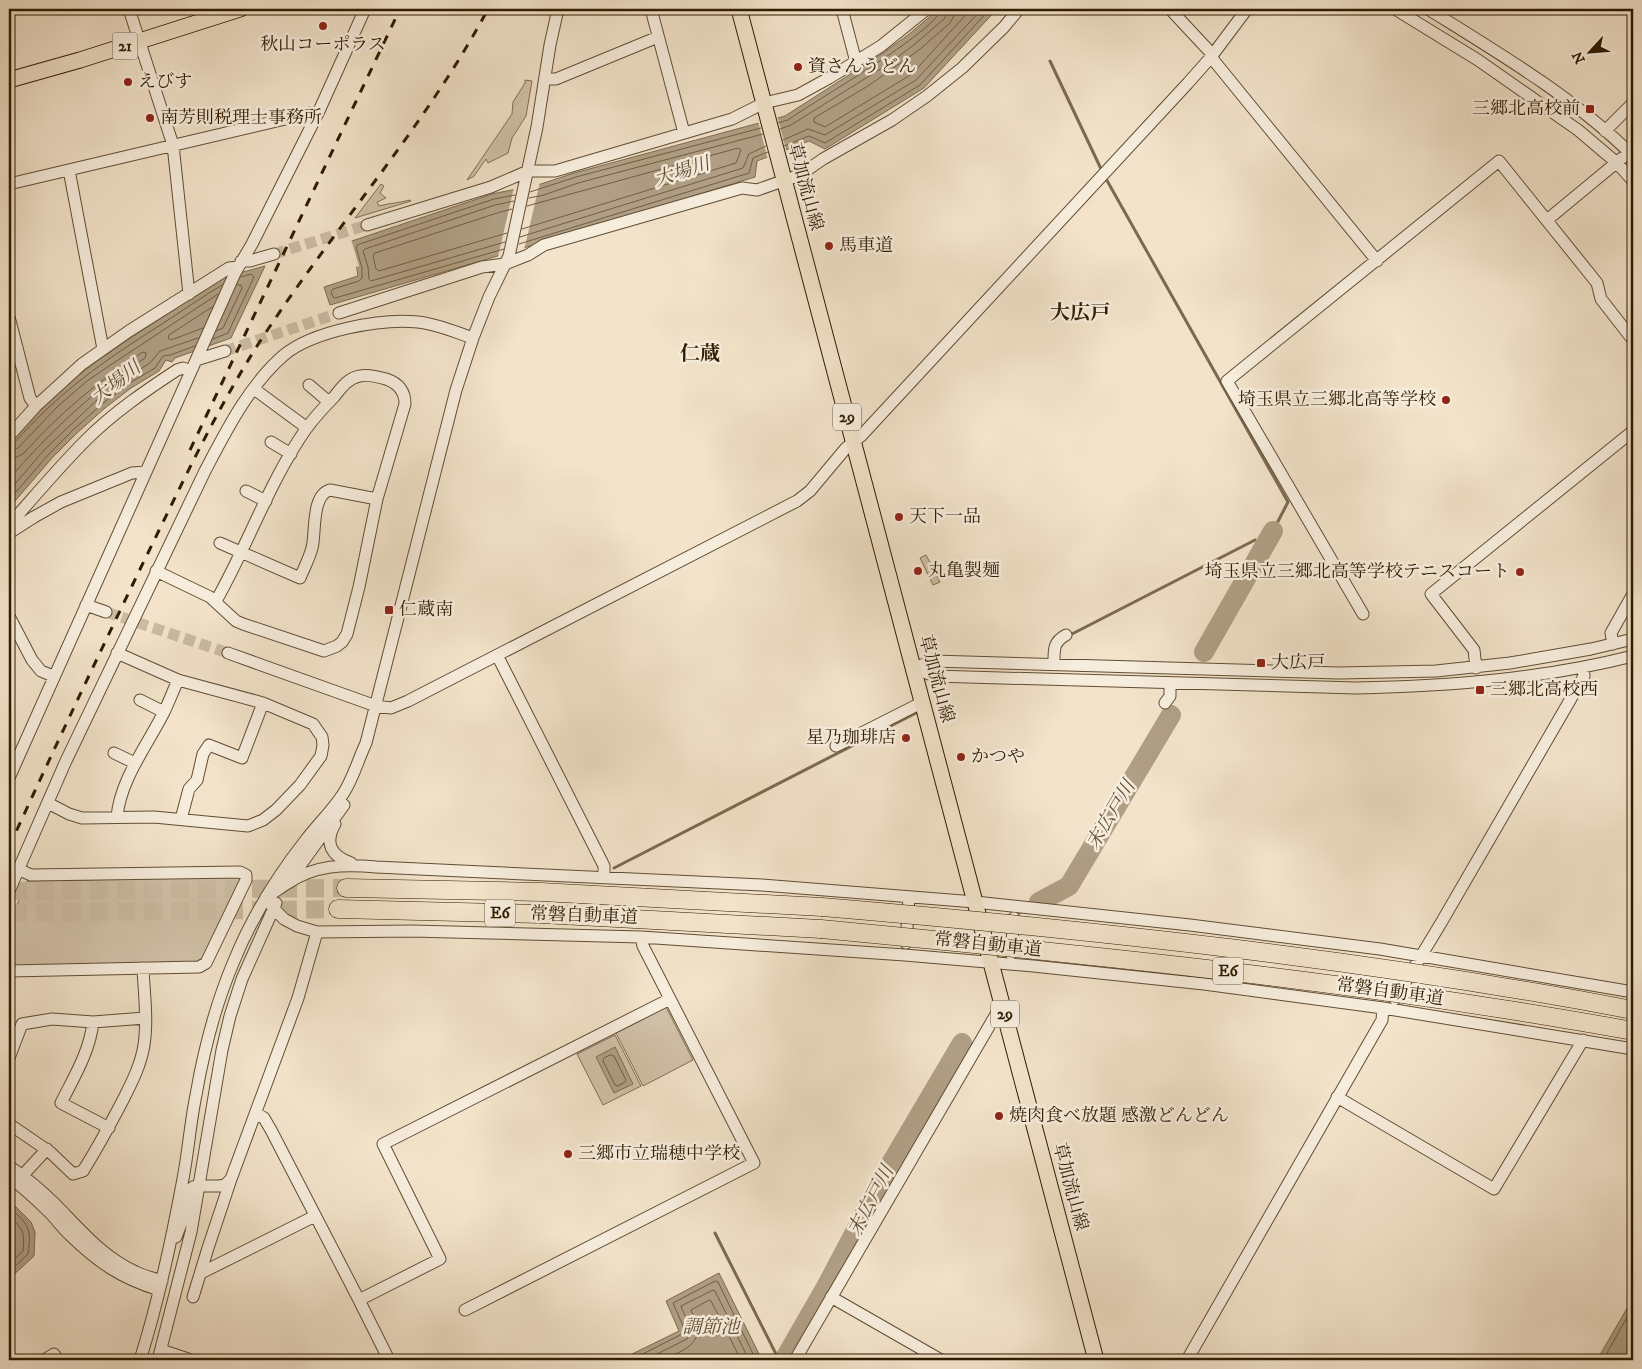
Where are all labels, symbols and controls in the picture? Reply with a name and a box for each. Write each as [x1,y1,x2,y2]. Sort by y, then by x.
marker: 秋山コーポラス [317,20,329,32]
north arrow [1564,28,1614,78]
road number: 21 [112,32,138,59]
place label: 秋山コーポラス [260,34,386,56]
text: N [1568,48,1590,66]
place label: 資さんうどん [808,56,916,78]
marker: 資さんうどん [792,61,804,73]
place label: えびす [138,71,192,93]
marker: えびす [122,76,134,88]
place label: 三郷北高校前 [1472,98,1580,120]
marker: 三郷北高校前 [1584,103,1596,115]
place label: 南芳則税理士事務所 [160,107,322,129]
marker: 南芳則税理士事務所 [144,112,156,124]
street label: 草加流山線 [783,141,827,233]
water label: 大場川 [651,152,715,192]
place label: 馬車道 [839,235,893,257]
marker: 馬車道 [823,240,835,252]
district label: 大広戸 [1050,301,1110,326]
district label: 仁蔵 [680,342,720,367]
water label: 大場川 [86,355,147,410]
place label: 埼玉県立三郷北高等学校 [1238,389,1436,411]
marker: 埼玉県立三郷北高等学校 [1440,394,1452,406]
road number: 29 [833,404,861,431]
place label: 天下一品 [909,506,981,528]
marker: 天下一品 [893,511,905,523]
place label: 丸亀製麺 [928,560,1000,582]
place label: 埼玉県立三郷北高等学校テニスコート [1205,561,1510,583]
marker: 丸亀製麺 [912,565,924,577]
marker: 埼玉県立三郷北高等学校テニスコート [1514,566,1526,578]
place label: 仁蔵南 [399,599,453,621]
marker: 仁蔵南 [383,604,395,616]
street label: 草加流山線 [914,633,958,725]
place label: 大広戸 [1271,652,1325,674]
marker: 大広戸 [1255,657,1267,669]
place label: 三郷北高校西 [1490,679,1598,701]
marker: 三郷北高校西 [1474,684,1486,696]
place label: 星乃珈琲店 [806,727,896,749]
marker: 星乃珈琲店 [900,732,912,744]
place label: かつや [971,746,1025,768]
marker: かつや [955,751,967,763]
water label: 末広戸川 [1082,775,1141,854]
road number: E6 [485,900,515,926]
street label: 常磐自動車道 [530,903,638,929]
street label: 常磐自動車道 [933,928,1043,962]
road number: E6 [1213,958,1243,984]
street label: 常磐自動車道 [1335,974,1445,1010]
road number: 29 [991,1001,1019,1028]
place label: 焼肉食べ放題 感激どんどん [1009,1105,1229,1127]
marker: 焼肉食べ放題 感激どんどん [993,1110,1005,1122]
street label: 草加流山線 [1048,1141,1092,1233]
place label: 三郷市立瑞穂中学校 [578,1143,740,1165]
marker: 三郷市立瑞穂中学校 [562,1148,574,1160]
water label: 末広戸川 [843,1160,900,1240]
water label: 調節池 [682,1316,741,1339]

